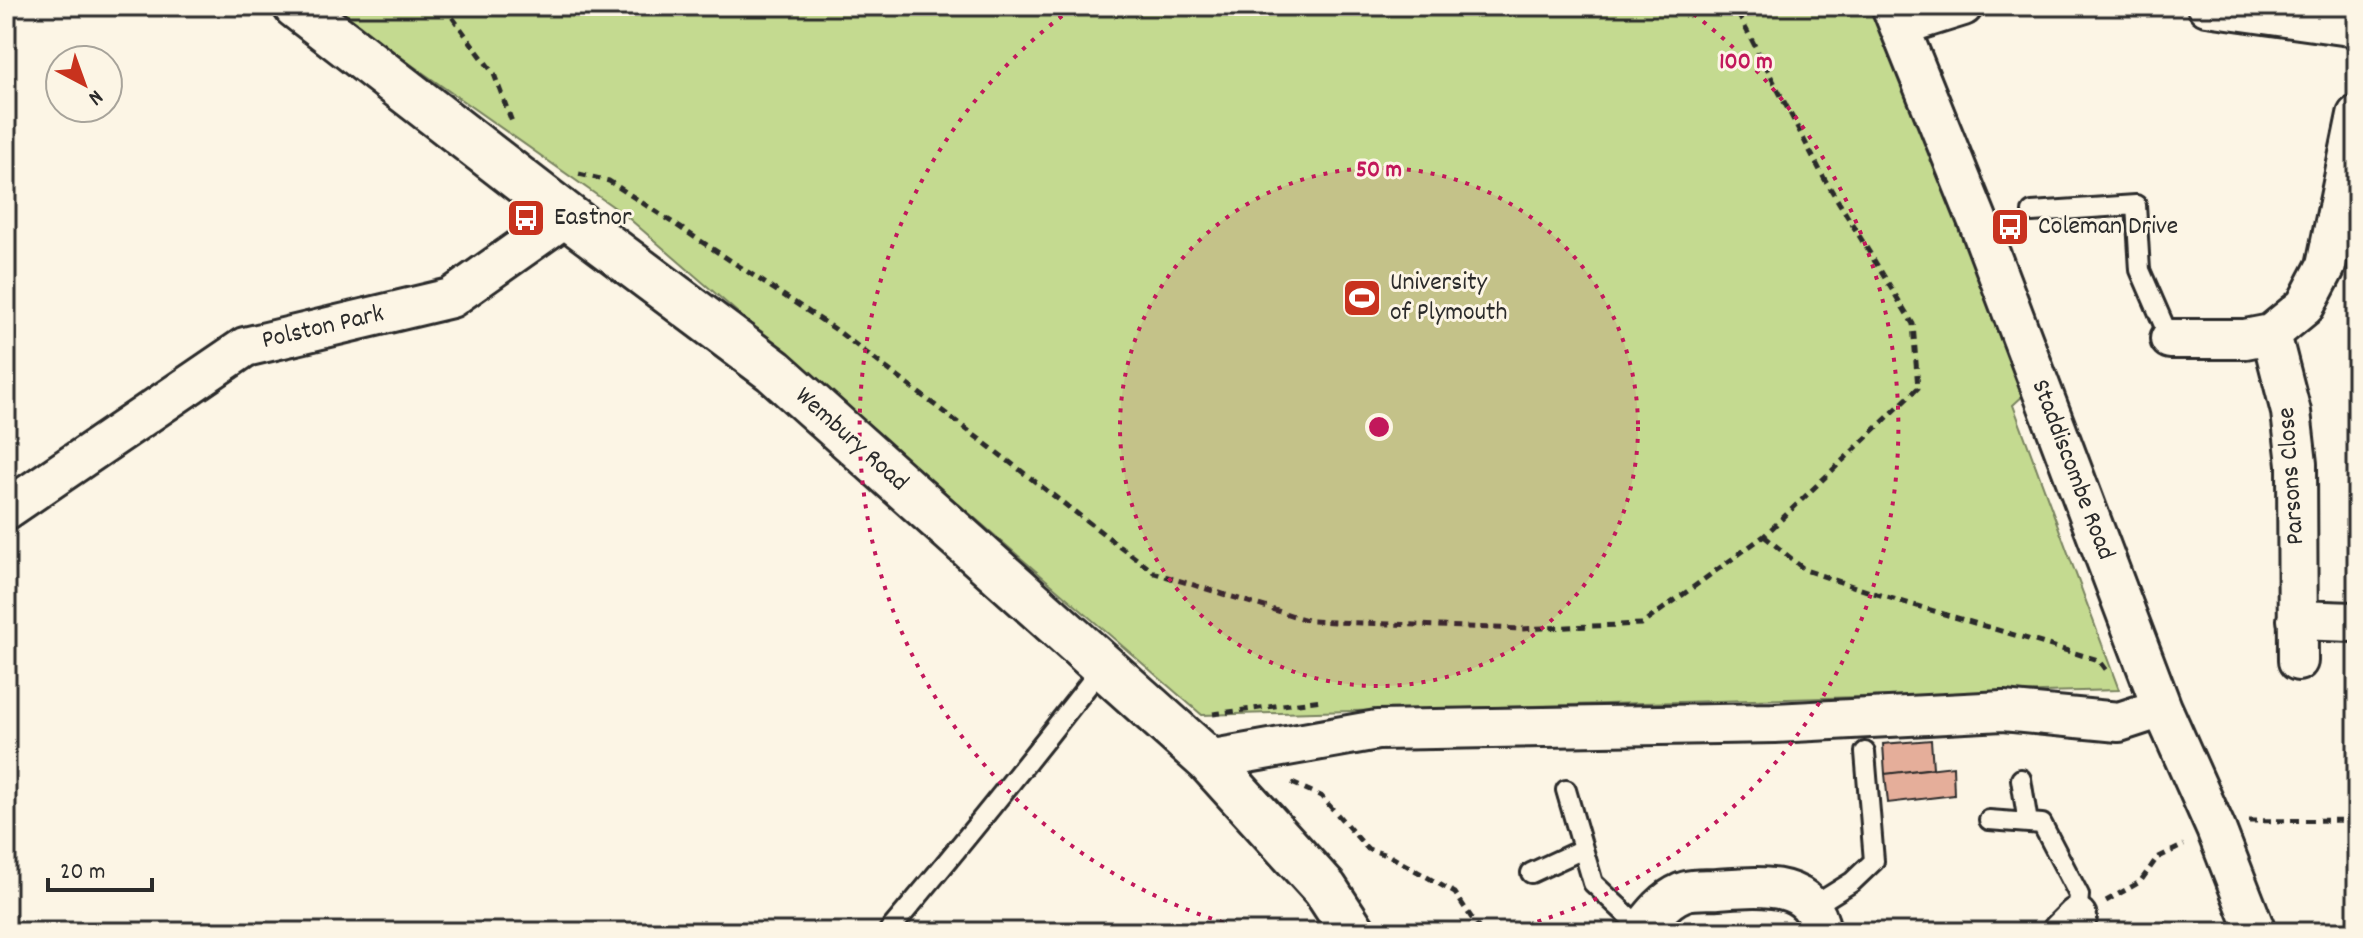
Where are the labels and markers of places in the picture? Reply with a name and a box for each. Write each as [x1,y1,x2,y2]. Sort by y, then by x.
bus stop icon: Eastnor [505,197,547,239]
place label: Eastnor [554,200,632,237]
bus stop icon: Coleman Drive [1989,206,2031,248]
place label: Coleman Drive [2038,209,2178,246]
place label: University of Plymouth [1390,265,1507,332]
sports icon: University of Plymouth [1341,277,1383,319]
centre of rings [1365,413,1393,441]

